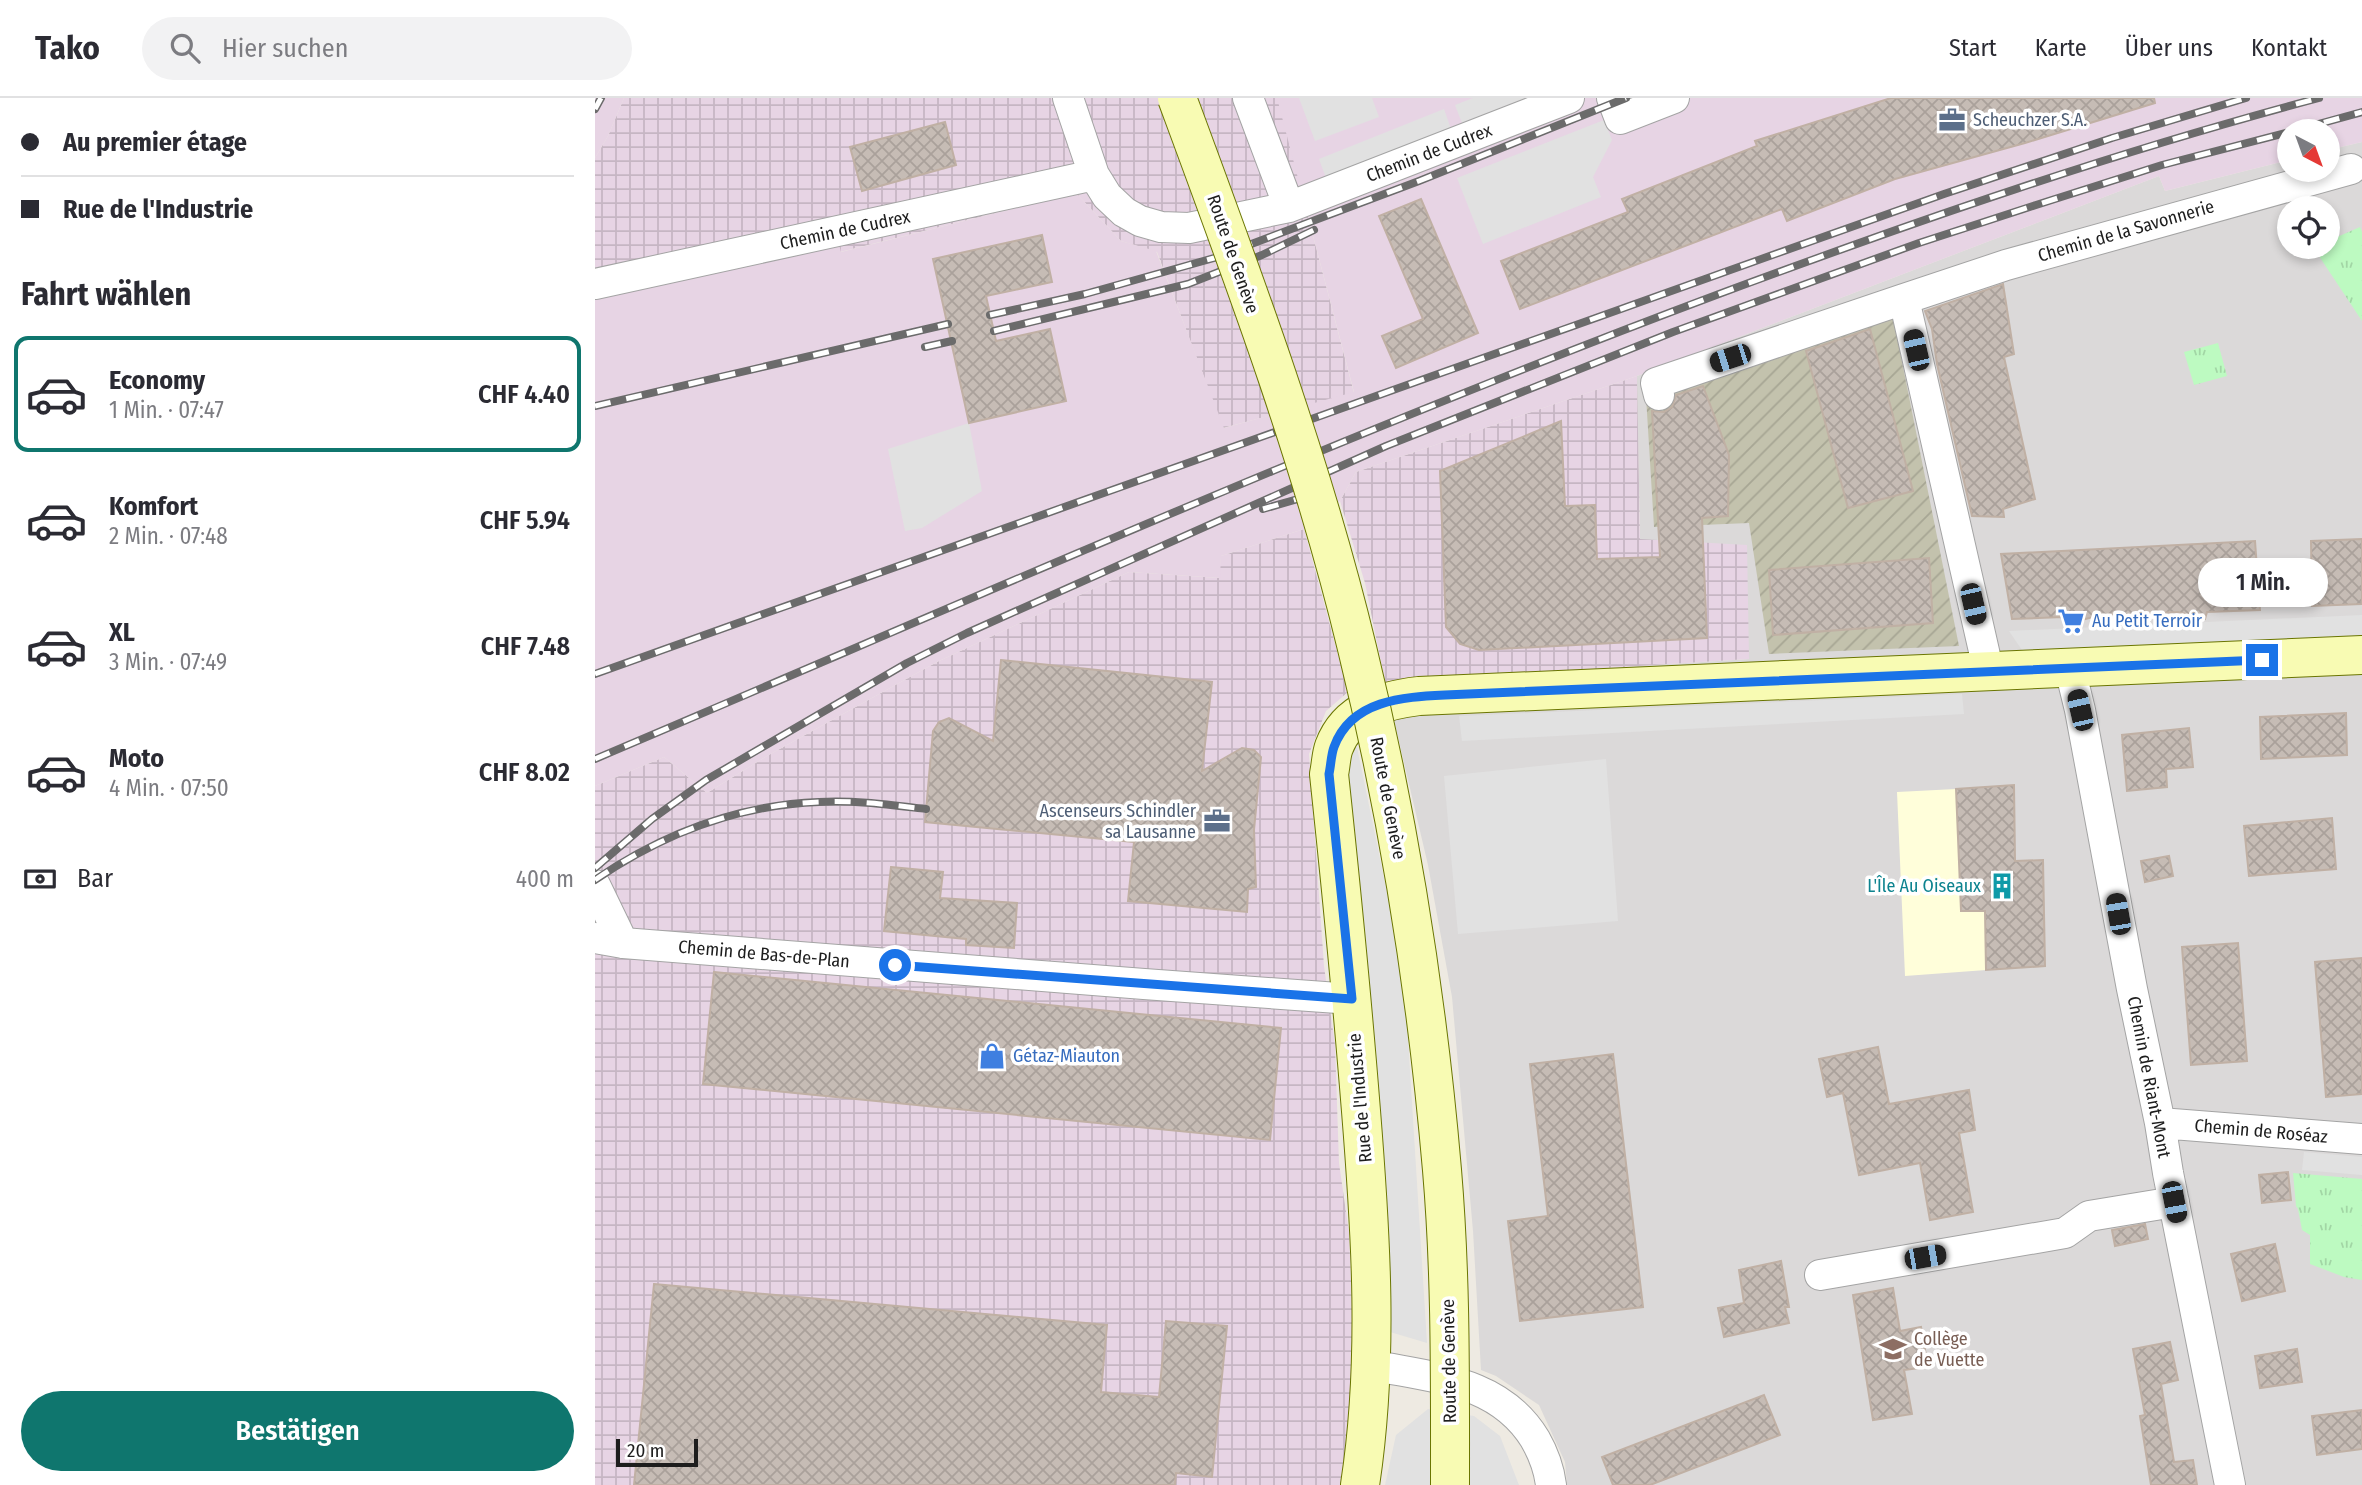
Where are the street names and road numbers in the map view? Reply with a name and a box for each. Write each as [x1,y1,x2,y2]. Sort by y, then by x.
street label: Chemin de Cudrex [1363,119,1495,187]
street label: Route de Genève [1202,192,1264,316]
street label: Chemin de la Savonnerie [2035,195,2217,267]
street label: Chemin de Cudrex [778,205,912,255]
street label: Route de Genève [1365,735,1411,861]
street label: Chemin de Bas-de-Plan [677,936,851,972]
street label: Chemin de Riant-Mont [2123,994,2175,1160]
street label: Rue de l'Industrie [1343,1032,1377,1164]
street label: Chemin de Roséaz [2194,1114,2328,1148]
street label: Route de Genève [1437,1299,1461,1423]

